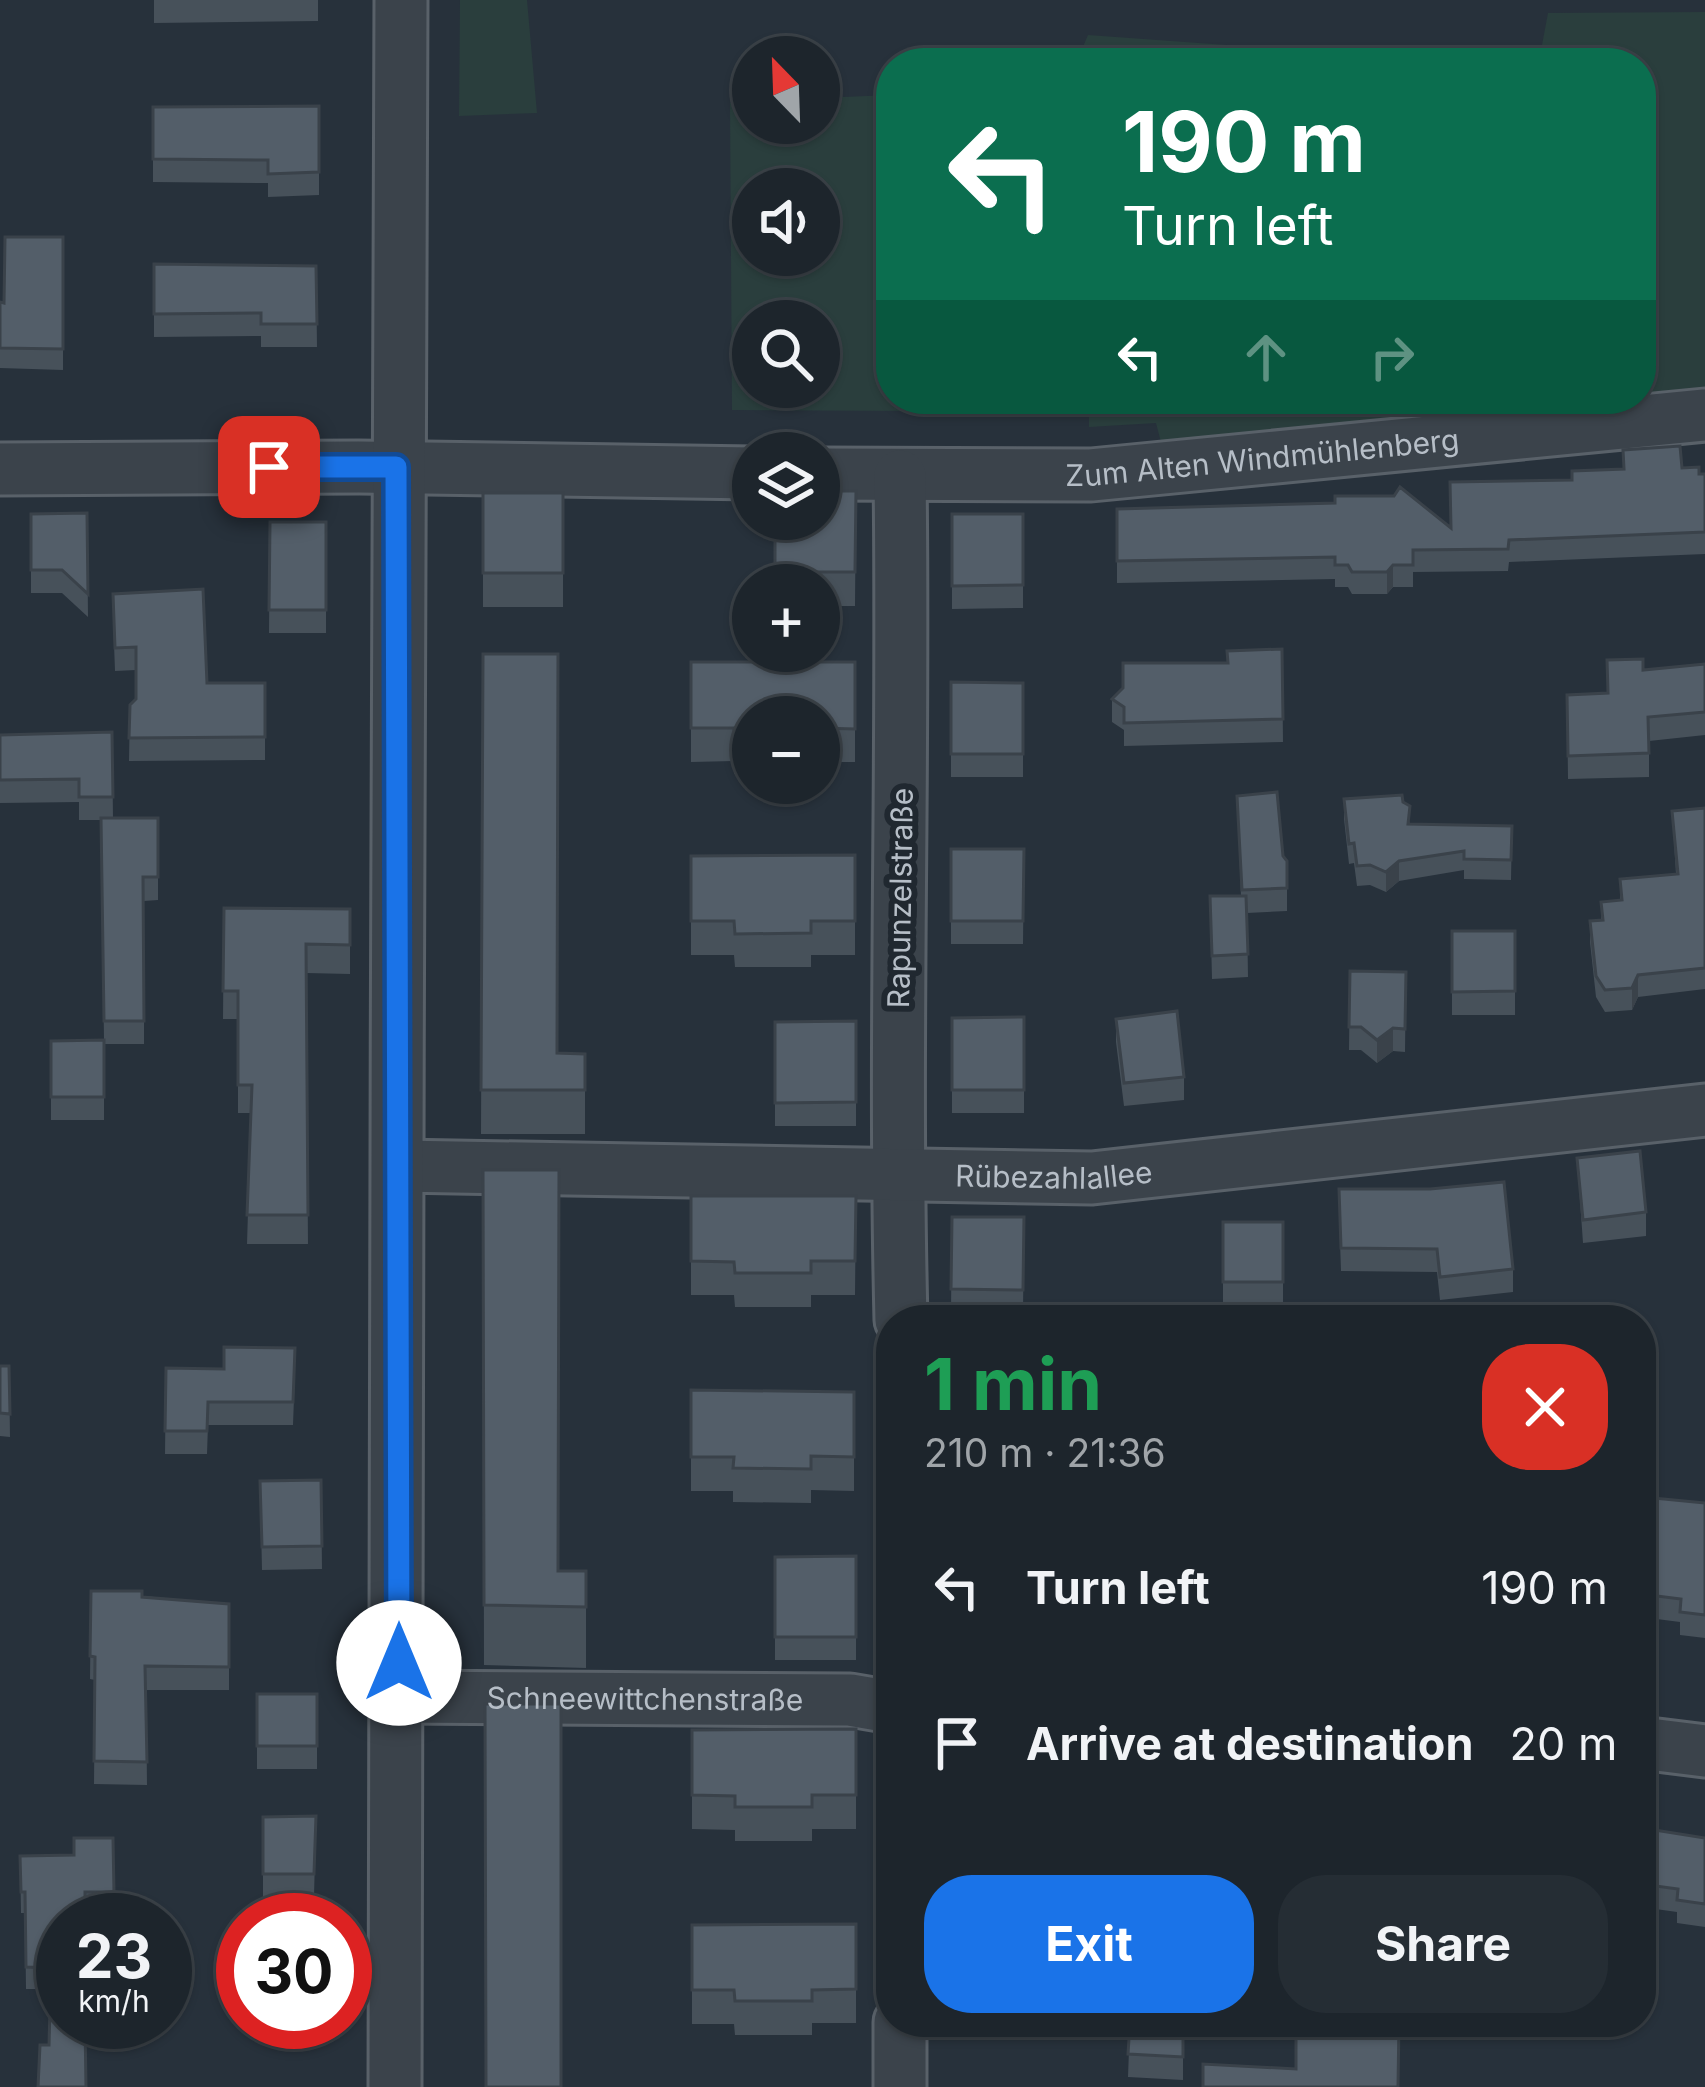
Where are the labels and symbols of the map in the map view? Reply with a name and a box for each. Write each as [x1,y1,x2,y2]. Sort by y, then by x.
north arrow [732,36,840,144]
pin [218,416,320,518]
street label: Zum Alten Windmühlenberg [1065,421,1461,494]
street label: Rapunzelstraße [880,787,920,1009]
street label: Rübezahlallee [955,1153,1154,1197]
position arrow [336,1600,462,1726]
street label: Schneewittchenstraße [487,1680,803,1718]
speed limit sign: 30 [216,1893,372,2049]

